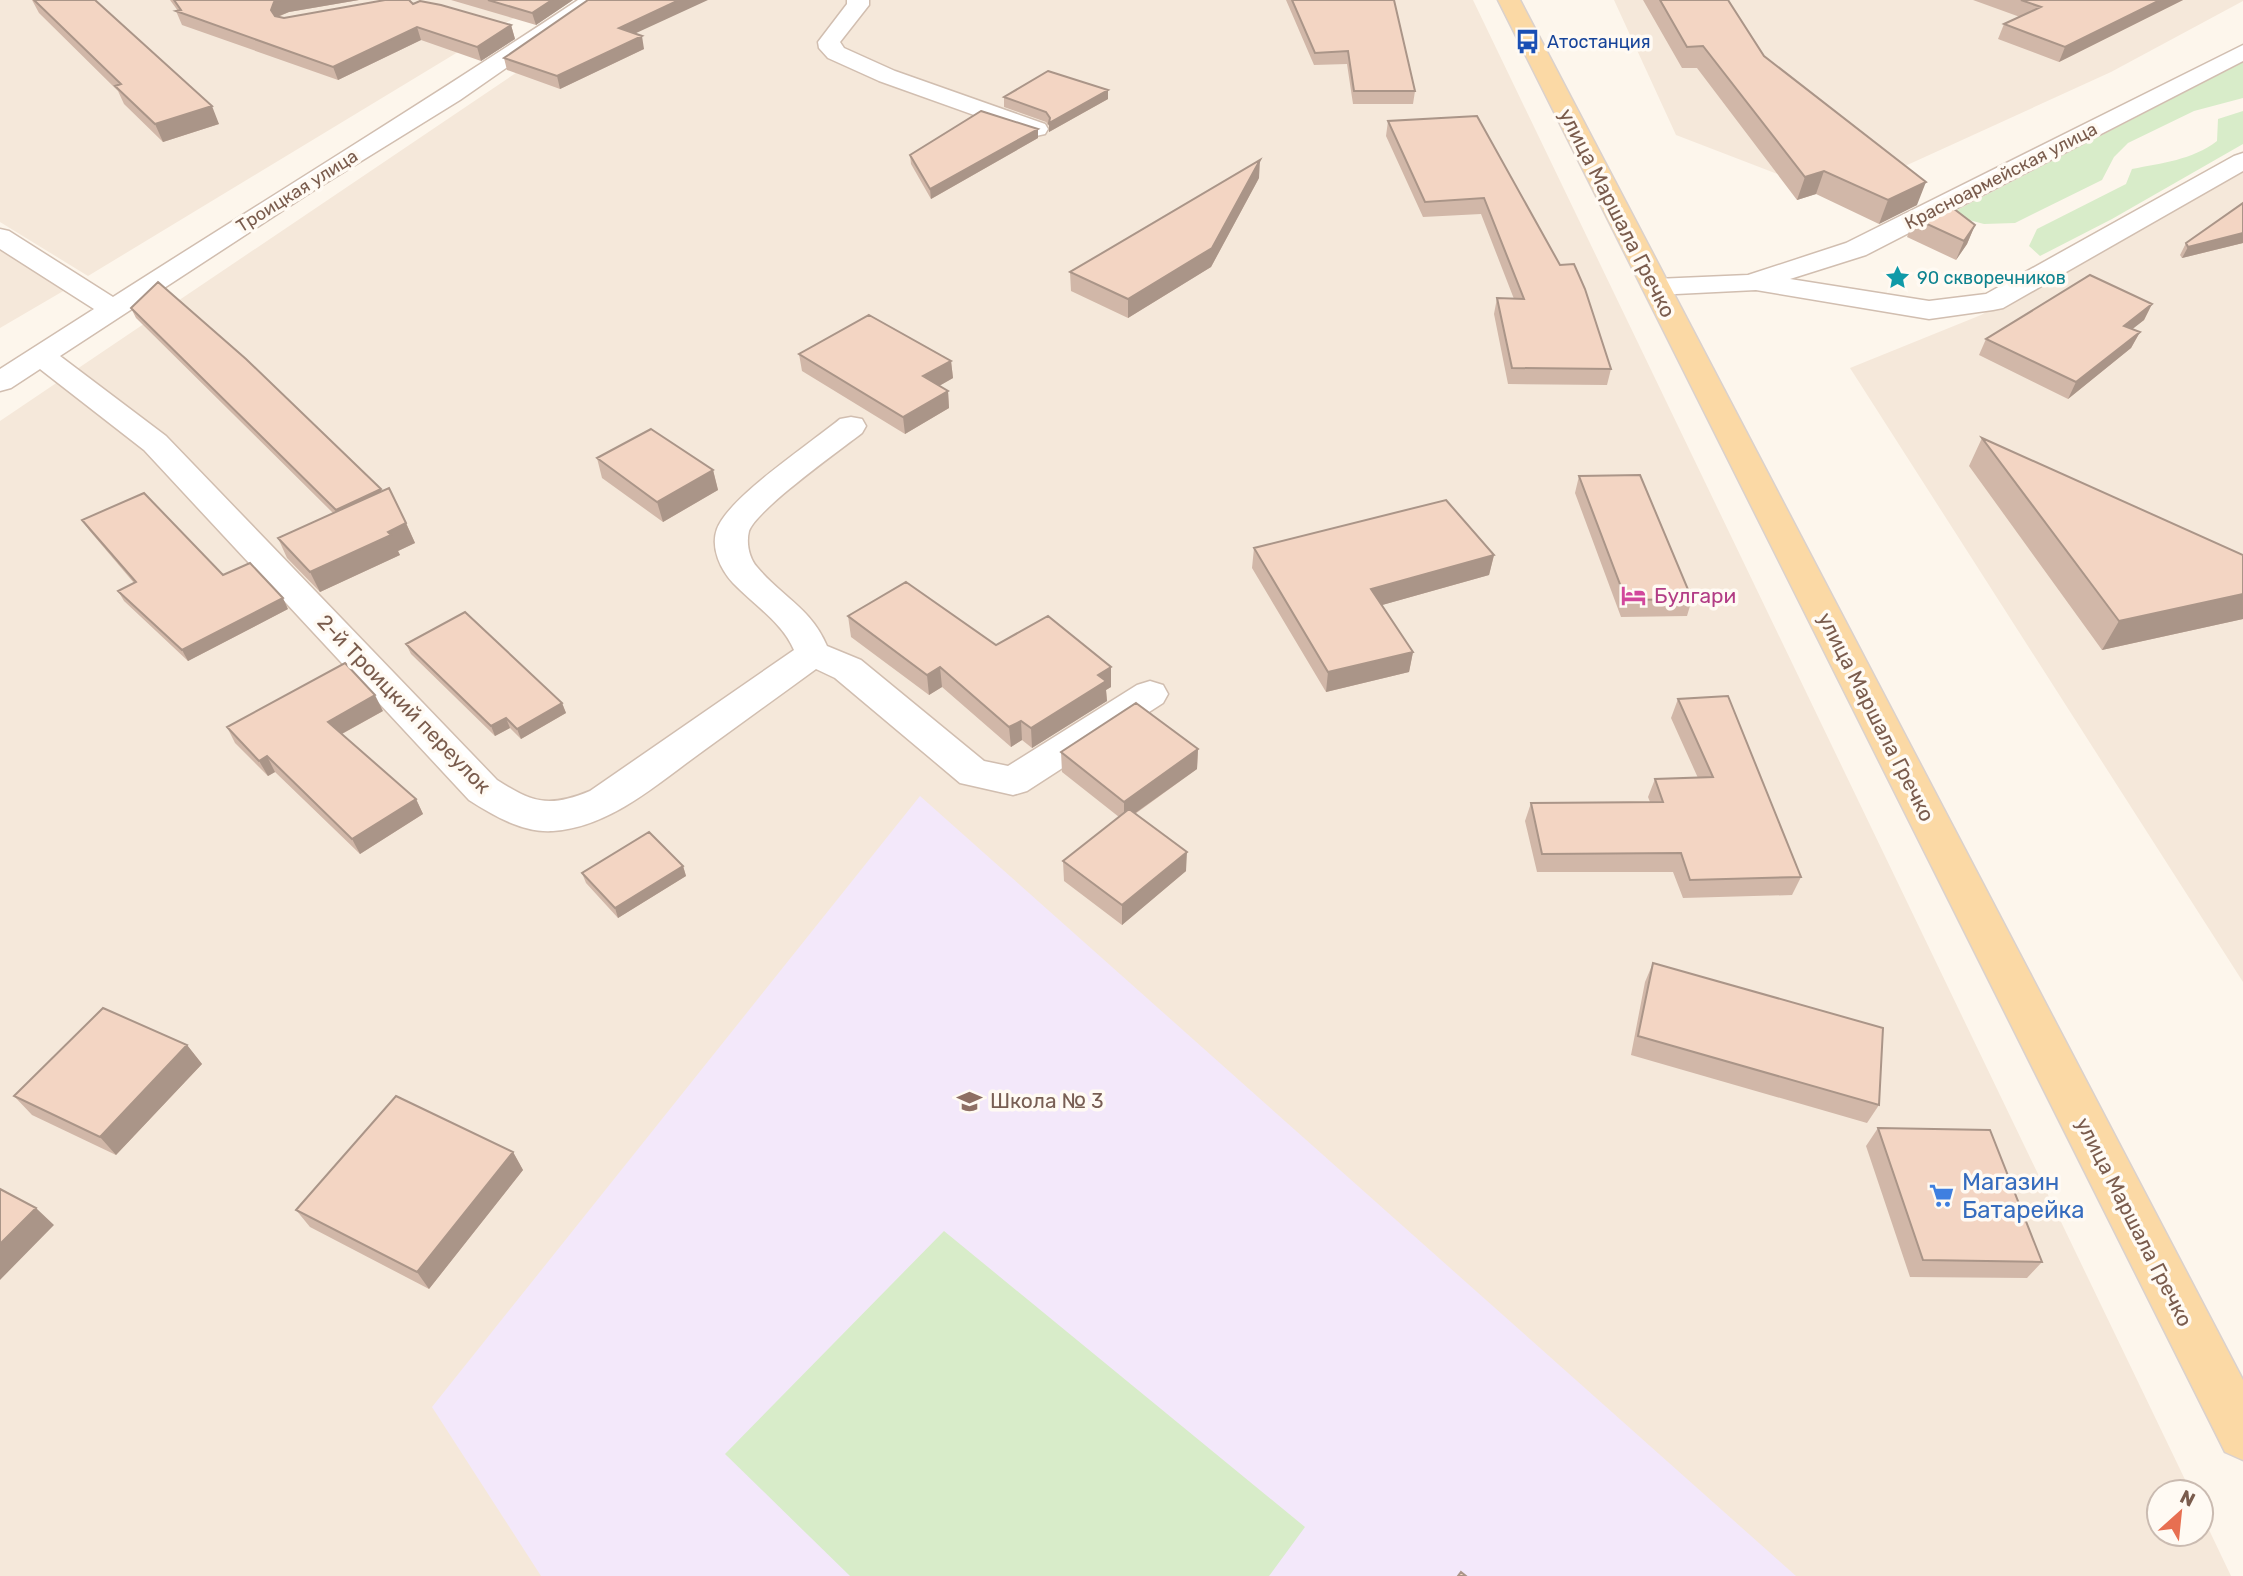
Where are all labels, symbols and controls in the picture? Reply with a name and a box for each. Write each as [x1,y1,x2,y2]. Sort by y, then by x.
bus stop icon: Атостанция [1513,28,1541,56]
place label: Атостанция [1547,31,1651,53]
street label: улица Маршала Гречко [1554,104,1681,321]
street label: Красноармейская улица [1901,118,2101,234]
street label: Троицкая улица [232,145,362,237]
place icon: 90 скворечников [1883,264,1911,292]
place label: 90 скворечников [1917,267,2066,289]
hotel icon: Булгари [1620,582,1648,610]
place label: Булгари [1654,583,1736,608]
street label: улица Маршала Гречко [1813,608,1940,825]
street label: 2-й Троицкий переулок [312,609,496,798]
school or university icon: Школа № 3 [956,1087,984,1115]
place label: Школа № 3 [990,1088,1104,1113]
street label: улица Маршала Гречко [2071,1113,2198,1330]
place label: Магазин Батарейка [1962,1168,2085,1224]
supermarket icon: Магазин Батарейка [1928,1182,1956,1210]
north arrow [2145,1478,2215,1548]
text: N [2176,1485,2199,1512]

